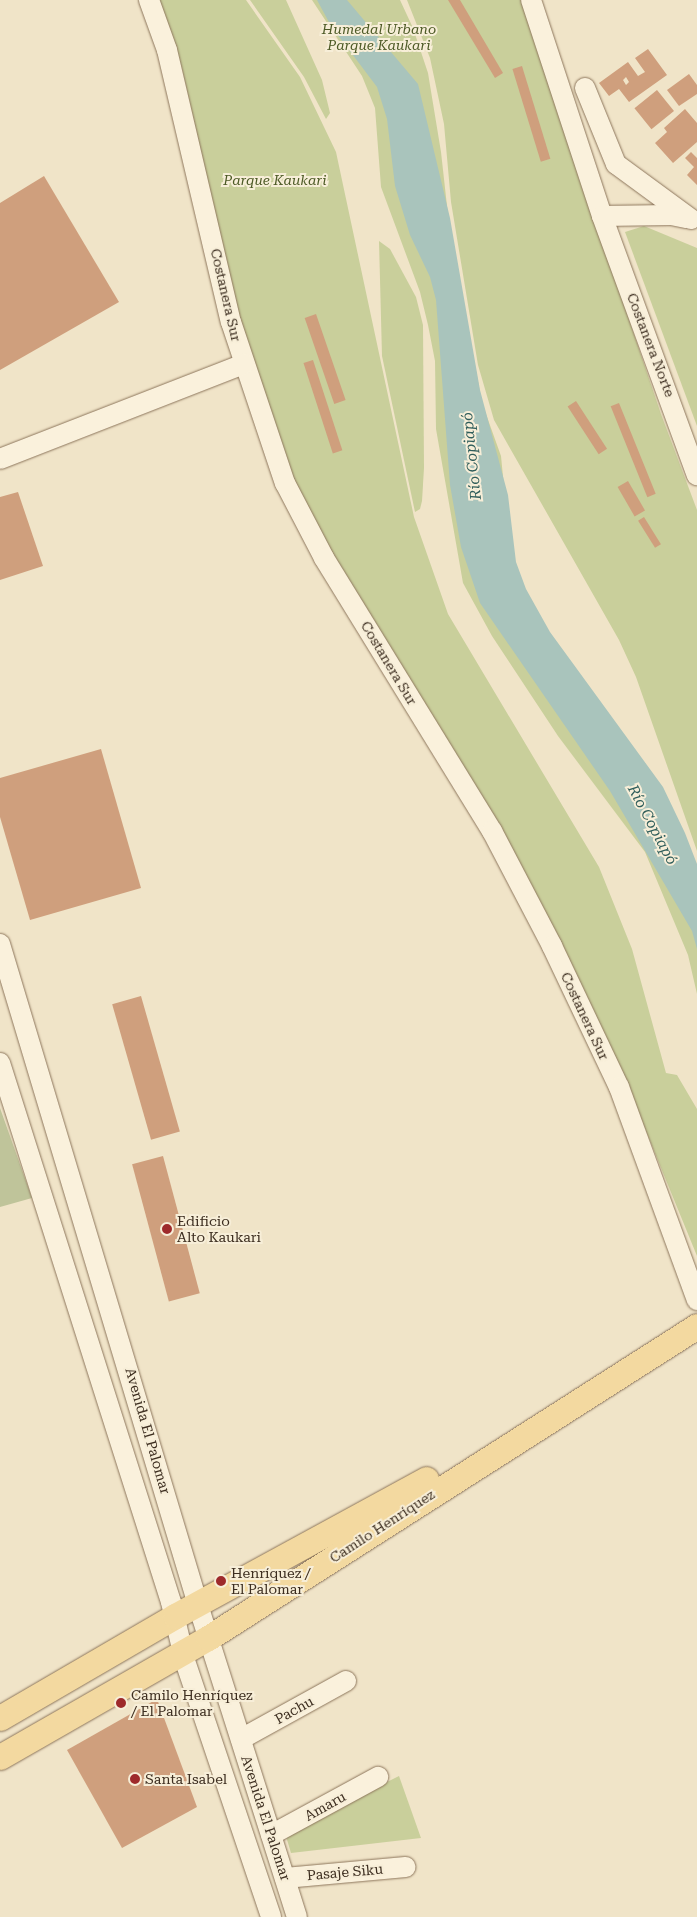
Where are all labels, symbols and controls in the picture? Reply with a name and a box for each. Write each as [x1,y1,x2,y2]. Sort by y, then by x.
park label: Humedal Urbano Parque Kaukari [322,21,436,54]
park label: Parque Kaukari [223,172,327,188]
street label: Costanera Sur [207,247,245,343]
street label: Costanera Norte [623,291,679,399]
water label: Río Copiapó [458,411,486,501]
street label: Costanera Sur [357,618,421,708]
water label: Río Copiapó [623,782,681,868]
street label: Costanera Sur [557,970,613,1062]
place label: Edificio Alto Kaukari [177,1213,261,1246]
marker: Edificio Alto Kaukari [161,1223,173,1235]
street label: Avenida El Palomar [122,1366,174,1496]
street label: Camilo Henríquez [326,1486,438,1566]
place label: Henríquez / El Palomar [231,1565,311,1598]
marker: Henríquez / El Palomar [215,1575,227,1587]
place label: Camilo Henríquez / El Palomar [131,1687,253,1720]
street label: Pachu [272,1693,316,1727]
marker: Camilo Henríquez / El Palomar [115,1697,127,1709]
street label: Avenida El Palomar [238,1753,294,1883]
place label: Santa Isabel [145,1771,227,1787]
marker: Santa Isabel [129,1773,141,1785]
street label: Amaru [301,1788,349,1824]
street label: Pasaje Siku [306,1860,384,1884]

